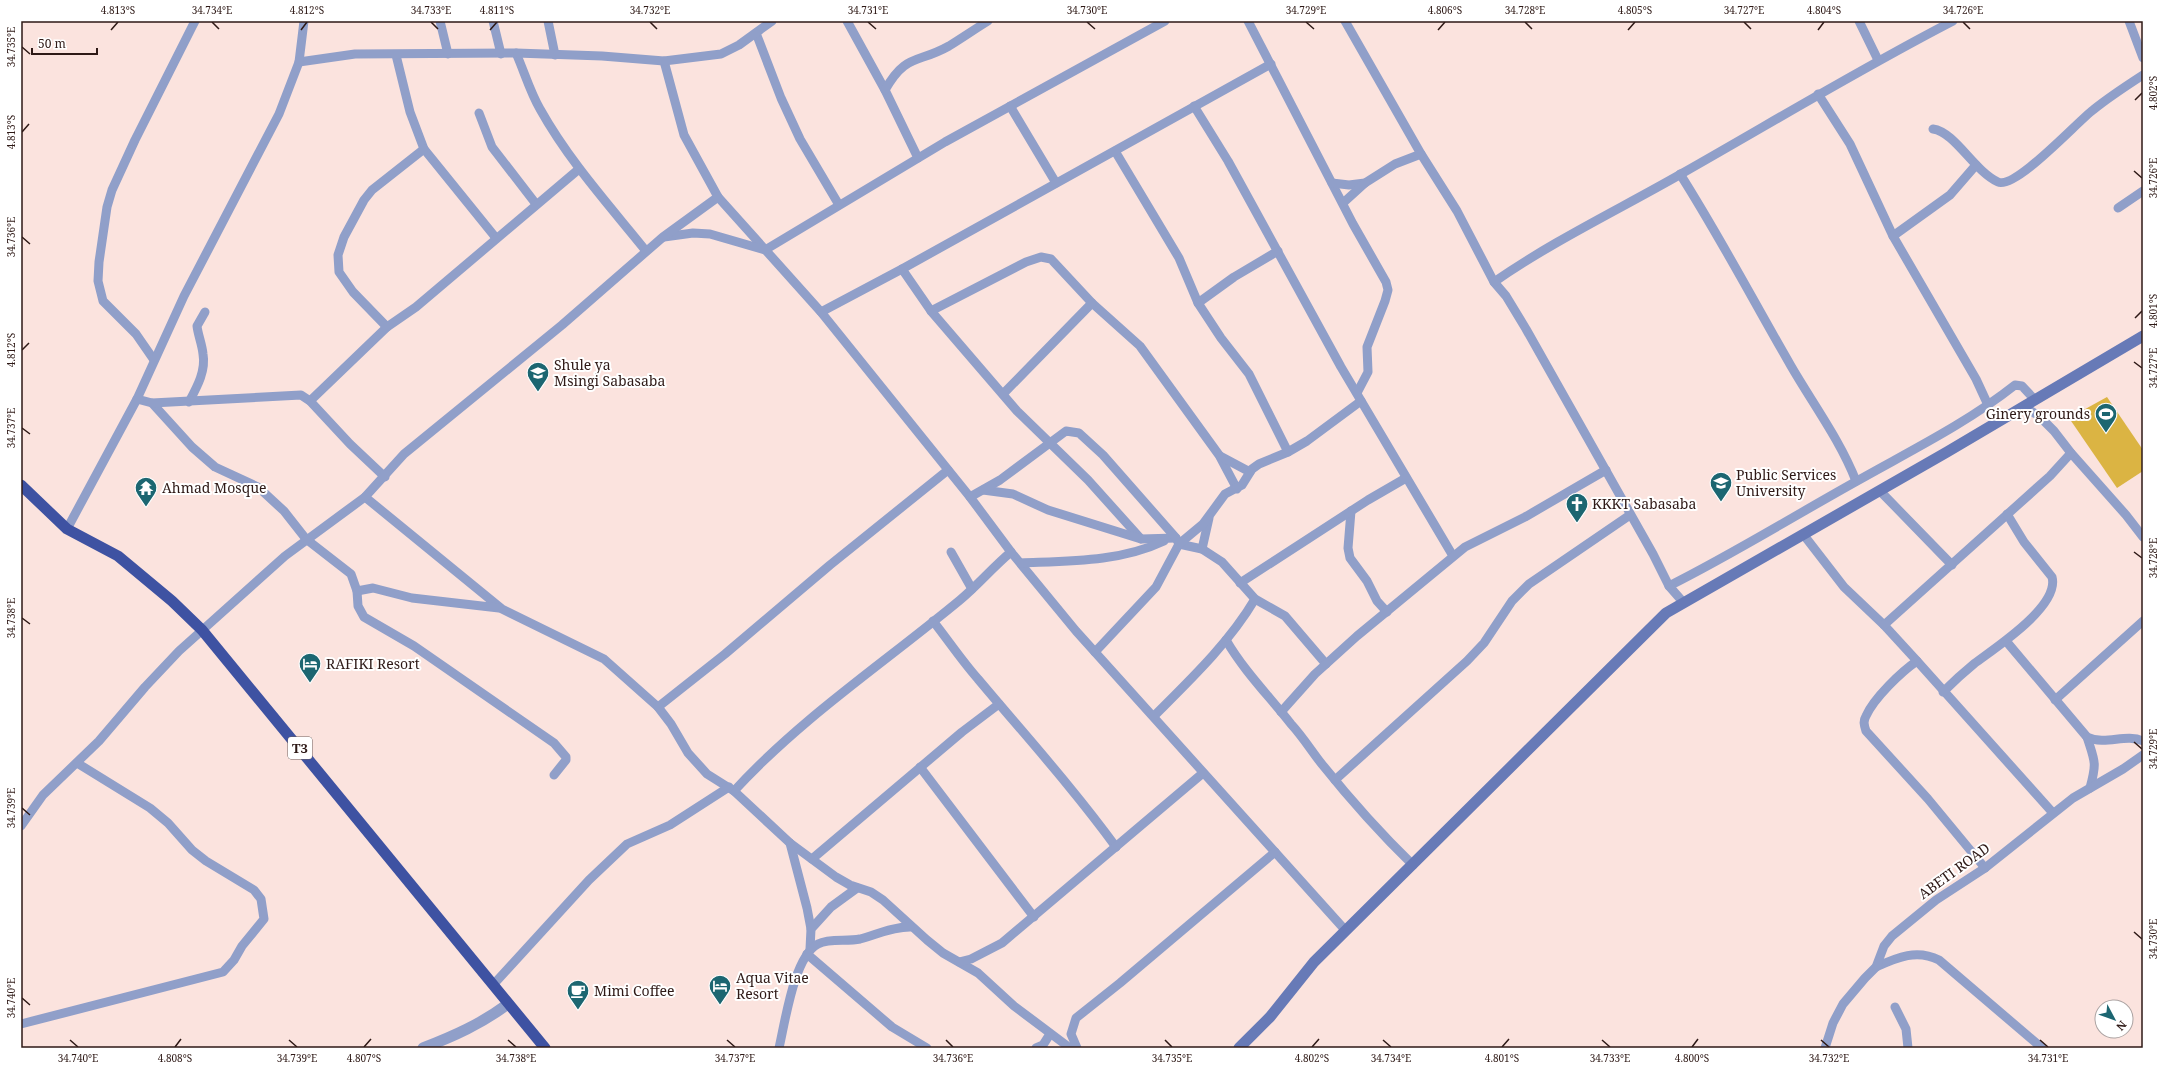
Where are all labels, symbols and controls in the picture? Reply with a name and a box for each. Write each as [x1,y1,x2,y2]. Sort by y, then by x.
text: 4.813°S [101,3,135,17]
text: 34.734°E [192,3,232,17]
text: 4.812°S [290,3,324,17]
text: 34.733°E [411,3,451,17]
text: 4.811°S [480,3,514,17]
text: 34.732°E [630,3,670,17]
text: 34.731°E [848,3,888,17]
text: 34.730°E [1067,3,1107,17]
text: 34.729°E [1286,3,1326,17]
text: 4.806°S [1428,3,1462,17]
text: 34.728°E [1505,3,1545,17]
text: 4.805°S [1618,3,1652,17]
text: 34.727°E [1724,3,1764,17]
text: 4.804°S [1807,3,1841,17]
text: 34.726°E [1943,3,1983,17]
text: 34.735°E [4,27,18,67]
scale bar [32,30,97,56]
text: 50 m [38,35,66,52]
text: 4.802°S [2146,76,2160,110]
text: 4.813°S [4,115,18,149]
text: 34.726°E [2146,158,2160,198]
text: 34.736°E [4,217,18,257]
text: 4.801°S [2146,294,2160,328]
text: 4.812°S [4,333,18,367]
text: 34.727°E [2146,348,2160,388]
place label: Shule ya Msingi Sabasaba [554,355,665,390]
school or university icon: Shule ya Msingi Sabasaba [525,360,551,393]
sports icon: Ginery grounds [2093,401,2119,434]
place label: Ginery grounds [1986,404,2090,423]
text: 34.737°E [4,408,18,448]
place label: Public Services University [1736,465,1836,500]
school or university icon: Public Services University [1708,470,1734,503]
temple icon: Ahmad Mosque [133,475,159,508]
place label: Ahmad Mosque [162,478,267,497]
church icon: KKKT Sabasaba [1564,491,1590,524]
place label: KKKT Sabasaba [1592,494,1696,513]
text: 34.728°E [2146,538,2160,578]
text: 34.738°E [4,598,18,638]
hotel icon: RAFIKI Resort [297,651,323,684]
place label: RAFIKI Resort [326,654,420,673]
text: 34.729°E [2146,729,2160,769]
road number: T3 [288,737,312,759]
text: 34.739°E [4,788,18,828]
street label: ABETI ROAD [1914,838,1993,903]
text: 34.730°E [2146,919,2160,959]
place label: Aqua Vitae Resort [736,968,809,1003]
hotel icon: Aqua Vitae Resort [707,973,733,1006]
text: 34.740°E [4,978,18,1018]
cafe icon: Mimi Coffee [565,978,591,1011]
place label: Mimi Coffee [594,981,675,1000]
north arrow [2094,999,2134,1039]
text: N [2113,1018,2130,1034]
text: 34.740°E [58,1051,98,1065]
text: 4.808°S [158,1051,192,1065]
text: 34.739°E [277,1051,317,1065]
text: 4.807°S [347,1051,381,1065]
text: 34.738°E [496,1051,536,1065]
text: 34.737°E [715,1051,755,1065]
text: 34.736°E [933,1051,973,1065]
text: 34.735°E [1152,1051,1192,1065]
text: 4.802°S [1295,1051,1329,1065]
text: 34.734°E [1371,1051,1411,1065]
text: 4.801°S [1485,1051,1519,1065]
text: 34.733°E [1590,1051,1630,1065]
text: 4.800°S [1675,1051,1709,1065]
text: 34.732°E [1809,1051,1849,1065]
text: 34.731°E [2028,1051,2068,1065]

